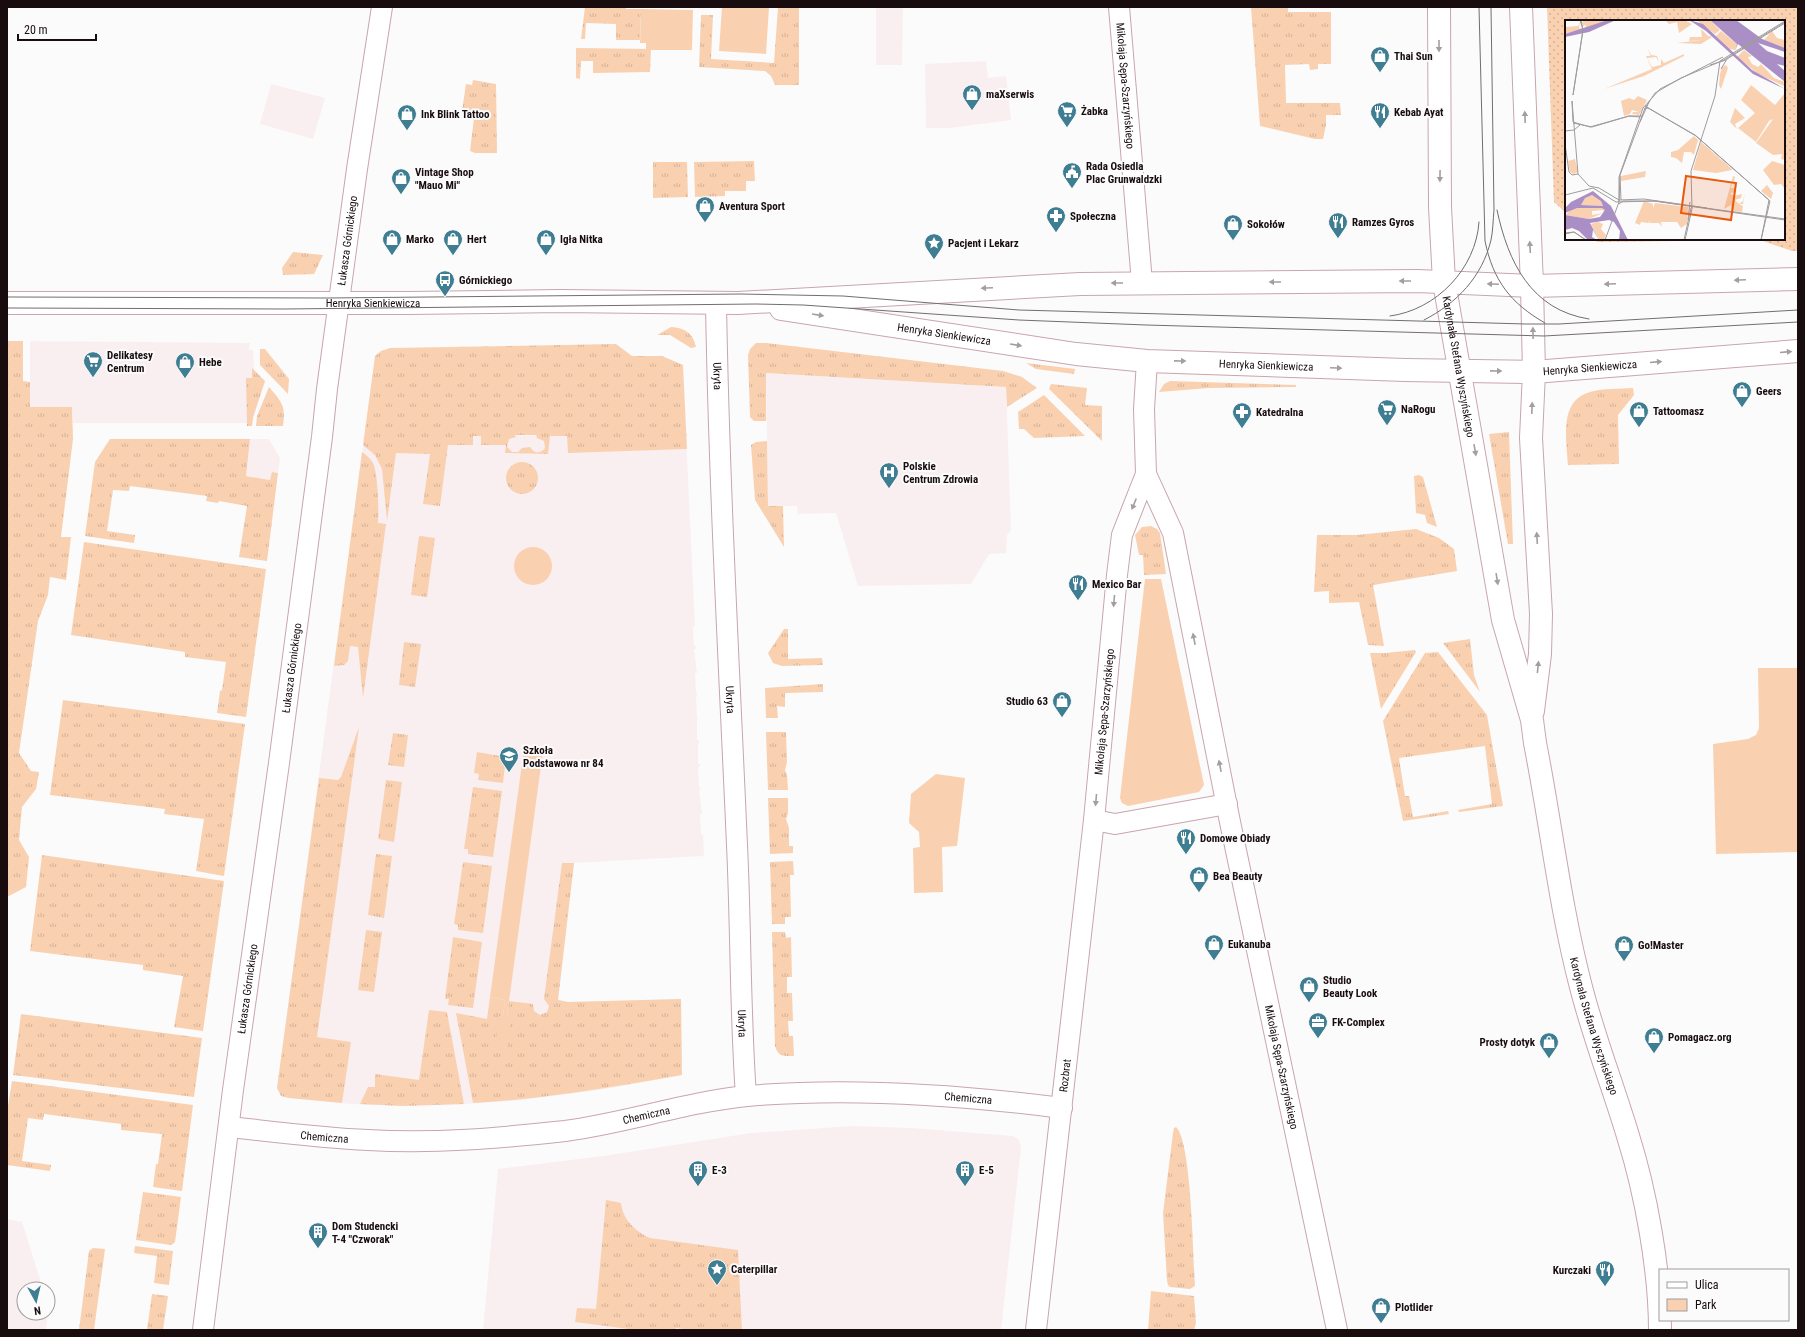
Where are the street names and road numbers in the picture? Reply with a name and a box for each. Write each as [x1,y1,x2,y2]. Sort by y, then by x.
street label: Mikołaja Sępa-Szarzyńskiego [1114,22,1137,150]
street label: Łukasza Górnickiego [335,194,360,286]
street label: Kardynała Stefana Wyszyńskiego [1440,295,1478,439]
street label: Henryka Sienkiewicza [326,296,420,310]
street label: Henryka Sienkiewicza [896,320,992,347]
street label: Henryka Sienkiewicza [1219,357,1314,373]
street label: Henryka Sienkiewicza [1542,357,1637,378]
street label: Ukryta [711,362,724,390]
street label: Łukasza Górnickiego [279,622,304,714]
street label: Mikołaja Sępa-Szarzyńskiego [1092,648,1117,775]
street label: Ukryta [723,686,737,714]
street label: Łukasza Górnickiego [234,943,260,1035]
street label: Kardynała Stefana Wyszyńskiego [1567,956,1621,1097]
street label: Mikołaja Sępa-Szarzyńskiego [1262,1004,1301,1131]
street label: Ukryta [735,1009,749,1038]
street label: Rozbrat [1057,1058,1073,1093]
street label: Chemiczna [944,1090,993,1107]
street label: Chemiczna [621,1103,671,1127]
street label: Chemiczna [300,1128,349,1145]

